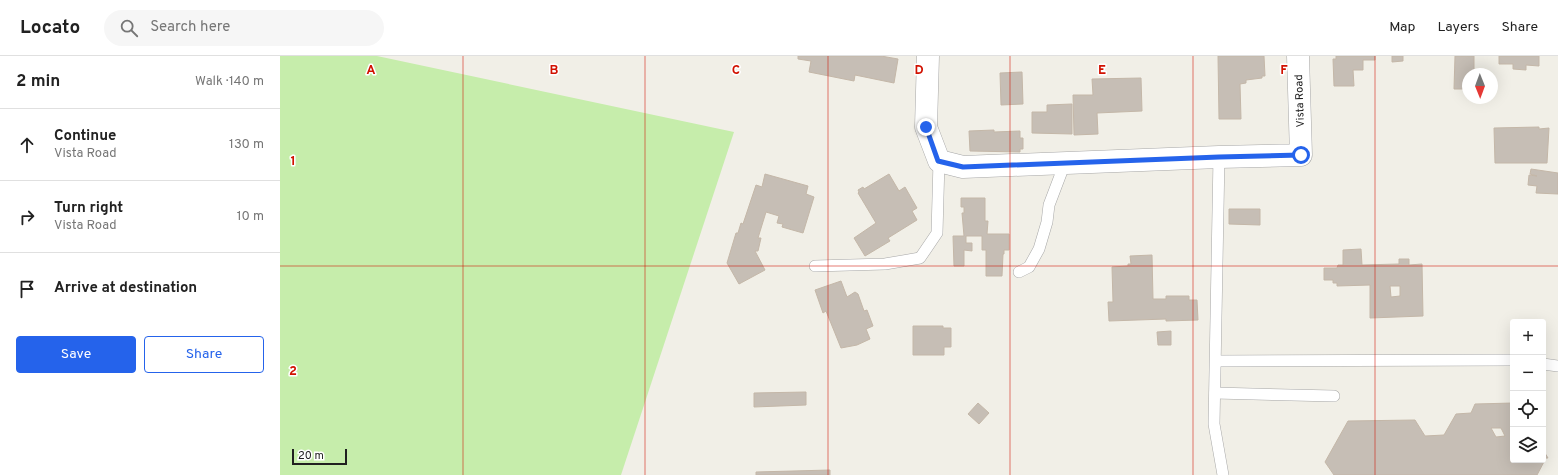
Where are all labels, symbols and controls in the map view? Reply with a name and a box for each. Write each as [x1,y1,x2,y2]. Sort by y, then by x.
search box [104,10,384,46]
text: Locato [20,16,80,40]
icon: search [118,17,140,39]
text: Search here [150,18,230,37]
text: Map [1389,19,1415,36]
text: Layers [1437,19,1479,36]
text: Share [1501,19,1538,36]
text: A [366,63,376,79]
text: B [550,63,559,79]
text: C [732,63,740,79]
text: D [914,63,924,79]
text: E [1098,63,1106,79]
text: F [1280,63,1288,79]
north arrow [1462,68,1498,104]
text: 2 min [16,71,60,93]
text: Walk · 140 m [195,74,264,90]
street label: Vista Road [1292,74,1308,128]
route end [917,118,935,136]
text: Continue [54,127,116,146]
icon: ahead [16,134,38,156]
text: 130 m [229,137,264,153]
text: Vista Road [54,146,117,162]
route start [1292,146,1310,164]
text: 1 [290,154,296,170]
text: Turn right [54,199,123,218]
icon: right [16,206,38,228]
text: 10 m [237,209,264,225]
text: Vista Road [54,218,117,234]
icon: arrive [16,278,38,300]
text: Arrive at destination [54,279,197,298]
map controls [1510,319,1546,463]
button: + [1510,319,1546,355]
button: Save [16,336,136,373]
button: Share [144,336,264,373]
button: − [1510,355,1546,391]
text: 2 [289,364,297,380]
button: locate [1510,391,1546,427]
button: layers [1510,427,1546,463]
scale bar [292,447,347,466]
text: 20 m [298,449,324,463]

